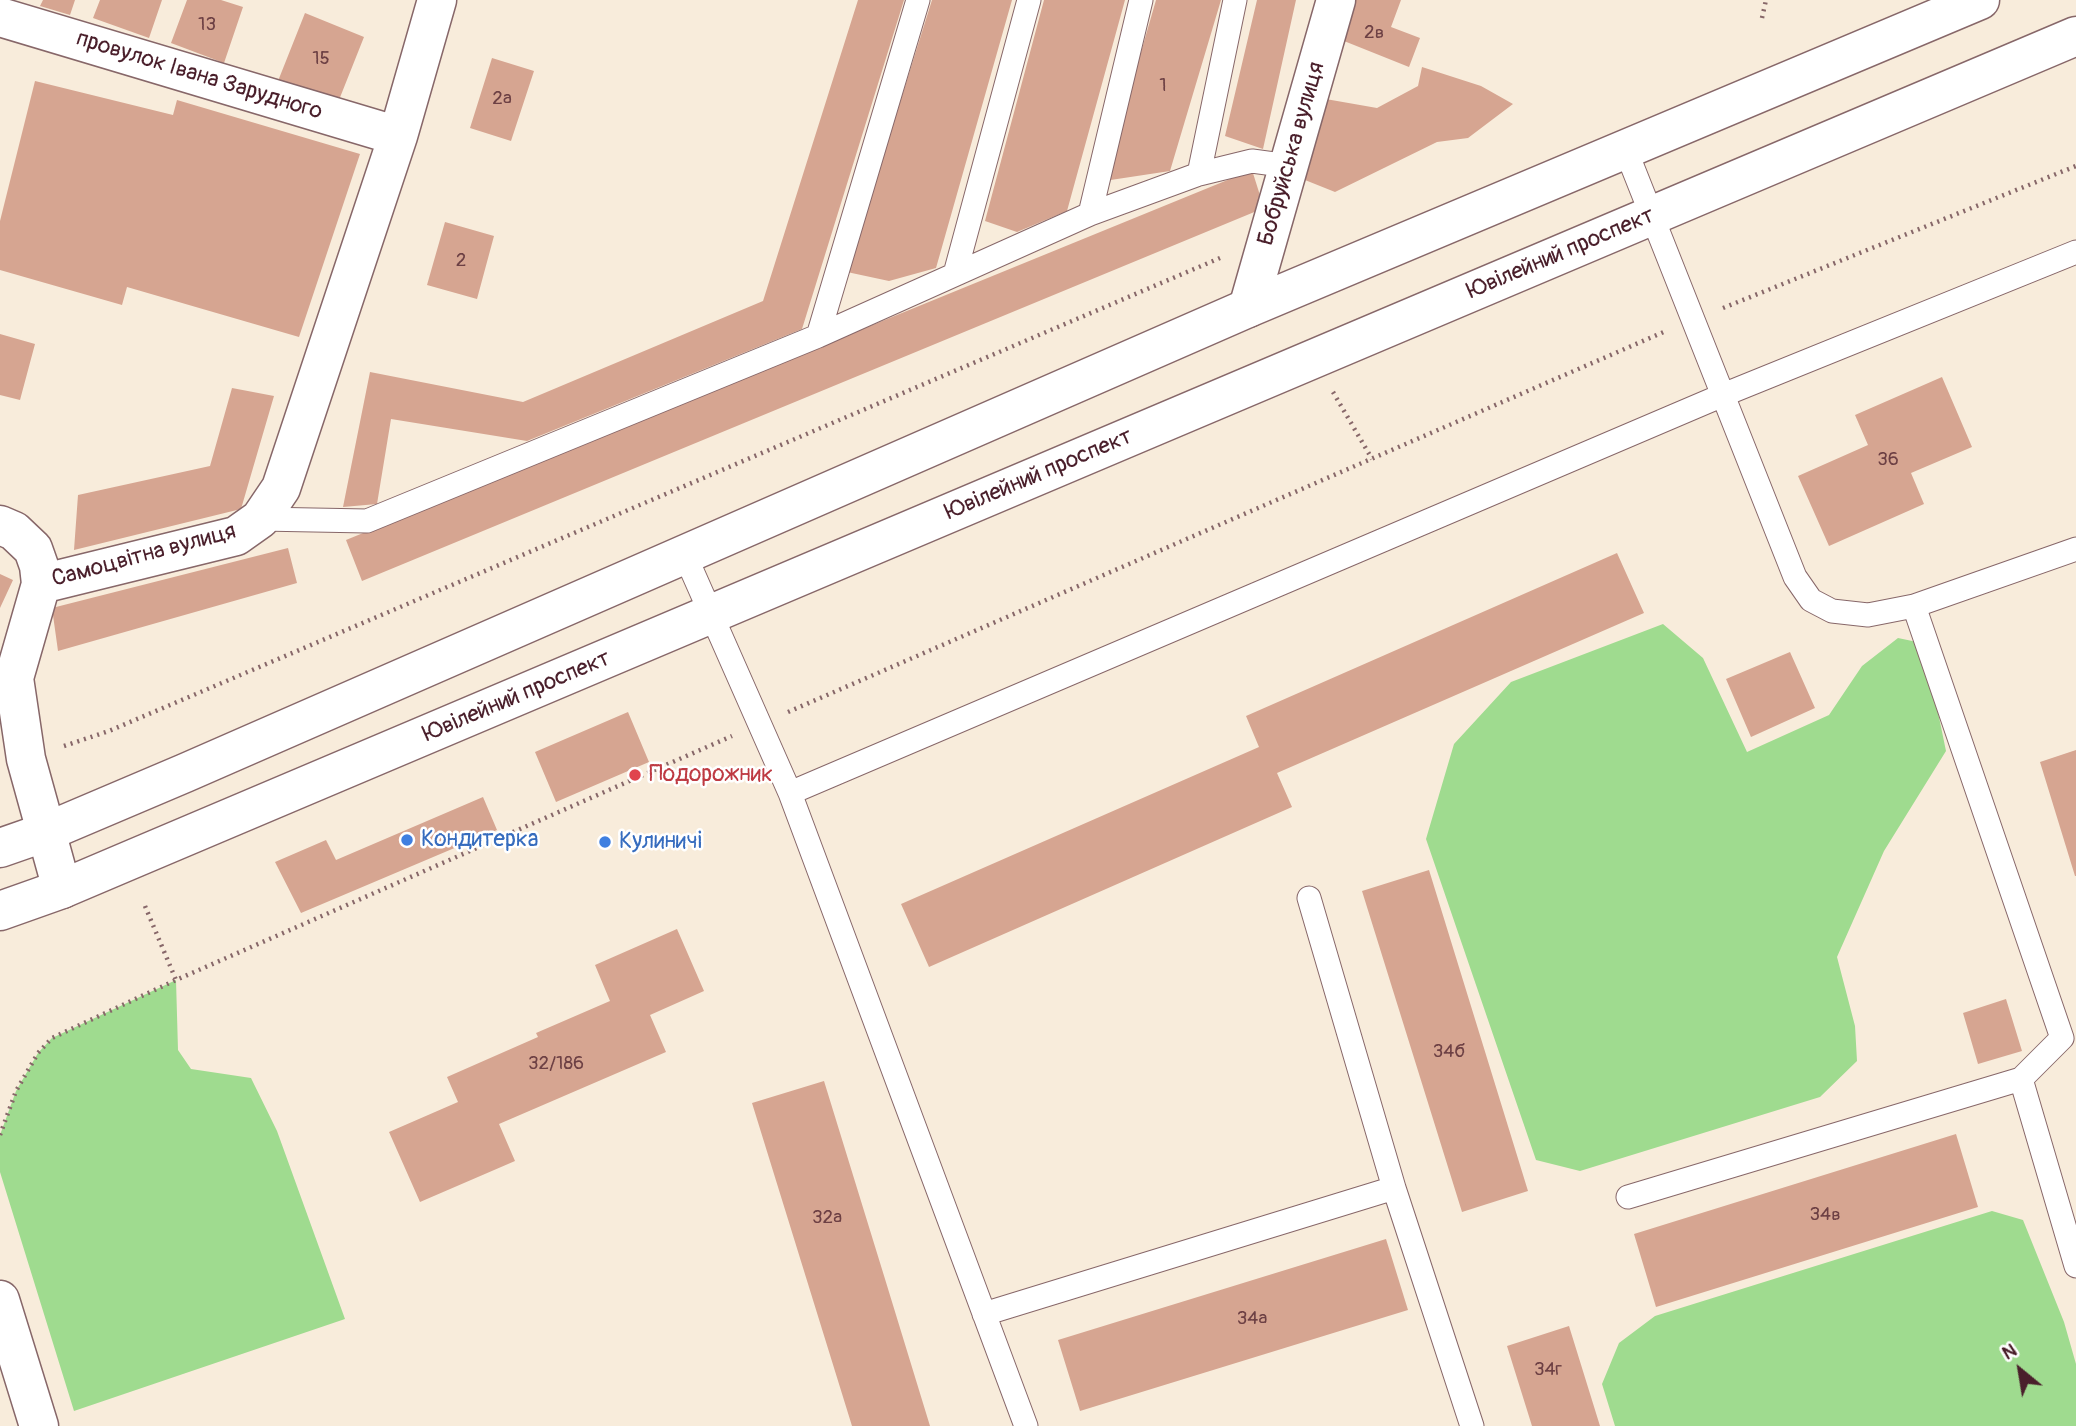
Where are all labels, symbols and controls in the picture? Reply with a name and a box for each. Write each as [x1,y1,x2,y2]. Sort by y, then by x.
house number: 13 [198,14,216,36]
house number: 2в [1364,22,1384,44]
street label: провулок Івана Зарудного [73,25,325,127]
house number: 15 [312,48,330,70]
street label: Бобруйська вулиця [1253,59,1331,249]
house number: 1 [1159,75,1167,97]
house number: 2а [492,88,512,110]
street label: Ювілейний проспект [1463,202,1659,306]
house number: 2 [456,250,466,272]
street label: Ювілейний проспект [941,423,1137,527]
house number: 36 [1877,449,1899,471]
street label: Самоцвітна вулиця [49,518,239,594]
street label: Ювілейний проспект [419,645,615,749]
place label: Подорожник [649,761,773,789]
marker: Подорожник [627,767,643,783]
place label: Кондитерка [421,826,538,854]
place label: Кулиничі [619,828,702,856]
marker: Кондитерка [399,832,415,848]
marker: Кулиничі [597,834,613,850]
house number: 34б [1433,1041,1465,1063]
house number: 32/186 [528,1053,584,1075]
house number: 34в [1810,1204,1840,1226]
house number: 32а [812,1207,842,1229]
house number: 34а [1237,1308,1267,1330]
north arrow [1985,1335,2055,1405]
text: N [1998,1338,2021,1365]
house number: 34г [1534,1359,1562,1381]

